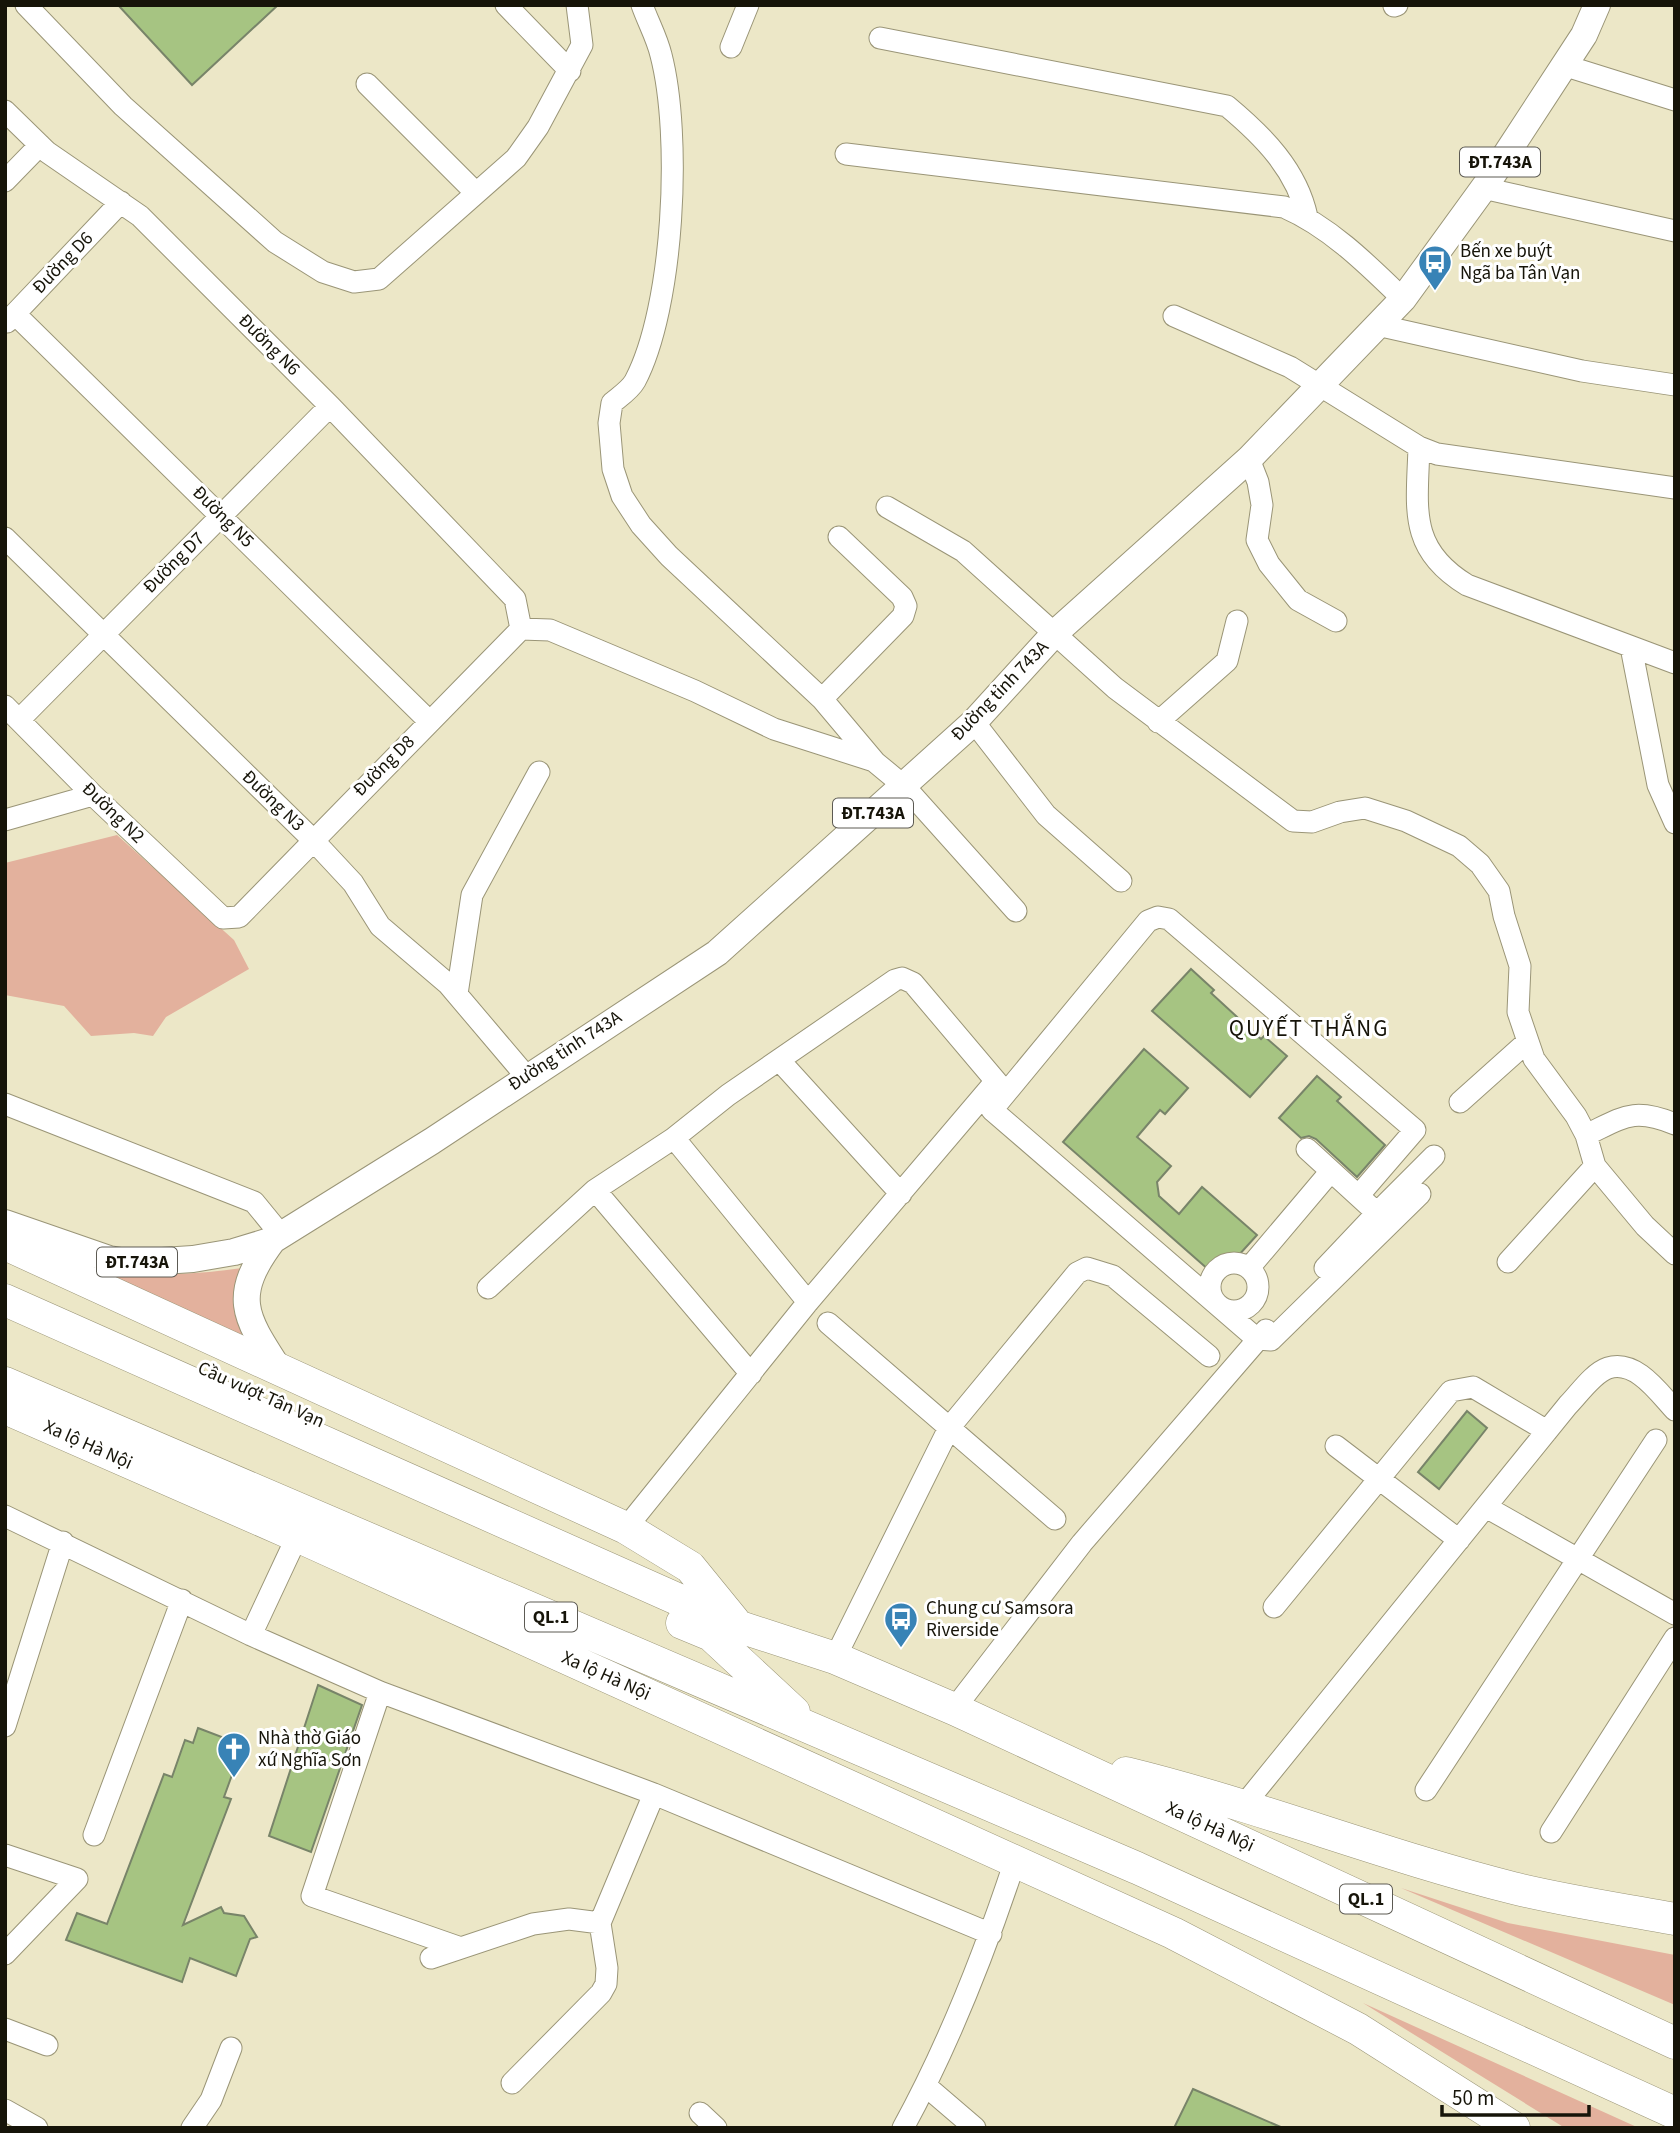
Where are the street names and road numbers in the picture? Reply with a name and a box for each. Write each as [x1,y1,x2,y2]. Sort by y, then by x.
road number: ĐT.743A [1460,148,1540,176]
street label: Đường D6 [26,226,100,300]
street label: Đường N6 [232,308,306,382]
street label: Đường N5 [186,480,260,554]
street label: Đường D7 [137,526,211,600]
street label: Đường tỉnh 743A [945,634,1056,747]
street label: Đường D8 [347,729,421,803]
street label: Đường N3 [235,764,311,838]
street label: Đường N2 [75,776,151,850]
road number: ĐT.743A [833,798,913,828]
street label: Đường tỉnh 743A [503,1004,628,1098]
road number: ĐT.743A [97,1247,177,1276]
street label: Cầu vượt Tân Vạn [193,1355,329,1435]
street label: Xa lộ Hà Nội [39,1413,137,1477]
road number: QL.1 [525,1602,577,1632]
street label: Xa lộ Hà Nội [557,1644,655,1708]
street label: Xa lộ Hà Nội [1161,1795,1259,1859]
road number: QL.1 [1340,1884,1392,1913]

